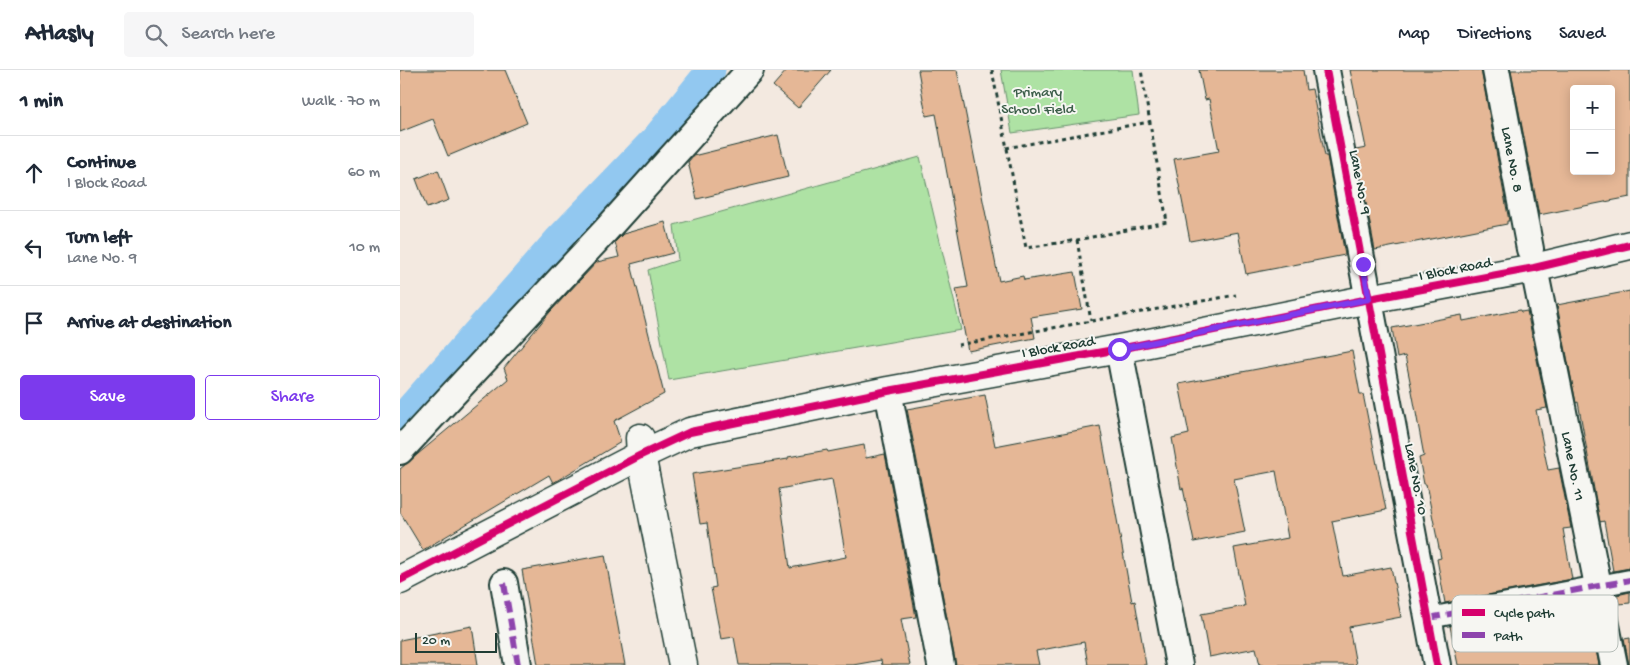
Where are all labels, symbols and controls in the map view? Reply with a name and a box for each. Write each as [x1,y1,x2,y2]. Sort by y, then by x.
search box [124,12,474,57]
text: Atlasly [25,20,94,49]
icon: search [142,21,170,49]
text: Search here [182,23,275,46]
text: Map [1398,24,1430,45]
text: Directions [1458,24,1531,45]
text: Saved [1559,24,1605,45]
park label: Primary School Field [1001,84,1076,119]
map controls [1570,85,1615,175]
button: + [1570,85,1615,130]
text: 1 min [20,90,63,115]
text: Walk · 70 m [302,93,380,112]
street label: Lane No. 8 [1496,125,1526,194]
button: − [1570,130,1615,175]
street label: Lane No. 9 [1344,148,1374,217]
text: Continue [67,152,136,175]
icon: ahead [20,159,48,187]
text: 60 m [348,164,380,183]
text: I Block Road [67,175,146,194]
text: Turn left [67,227,131,250]
icon: left [20,234,48,262]
text: 10 m [349,239,380,258]
text: Lane No. 9 [67,250,137,269]
route end [1352,253,1375,276]
street label: I Block Road [1417,254,1495,286]
icon: arrive [20,309,48,337]
text: Arrive at destination [67,312,231,335]
street label: I Block Road [1020,332,1098,363]
route start [1108,338,1131,361]
button: Save [20,375,195,420]
button: Share [205,375,380,420]
street label: Lane No. 11 [1556,430,1588,503]
street label: Lane No. 10 [1399,442,1431,517]
legend [1452,595,1618,652]
text: Cycle path [1494,606,1555,623]
text: Path [1493,629,1523,646]
scale bar [415,630,498,653]
text: 20 m [422,633,450,650]

